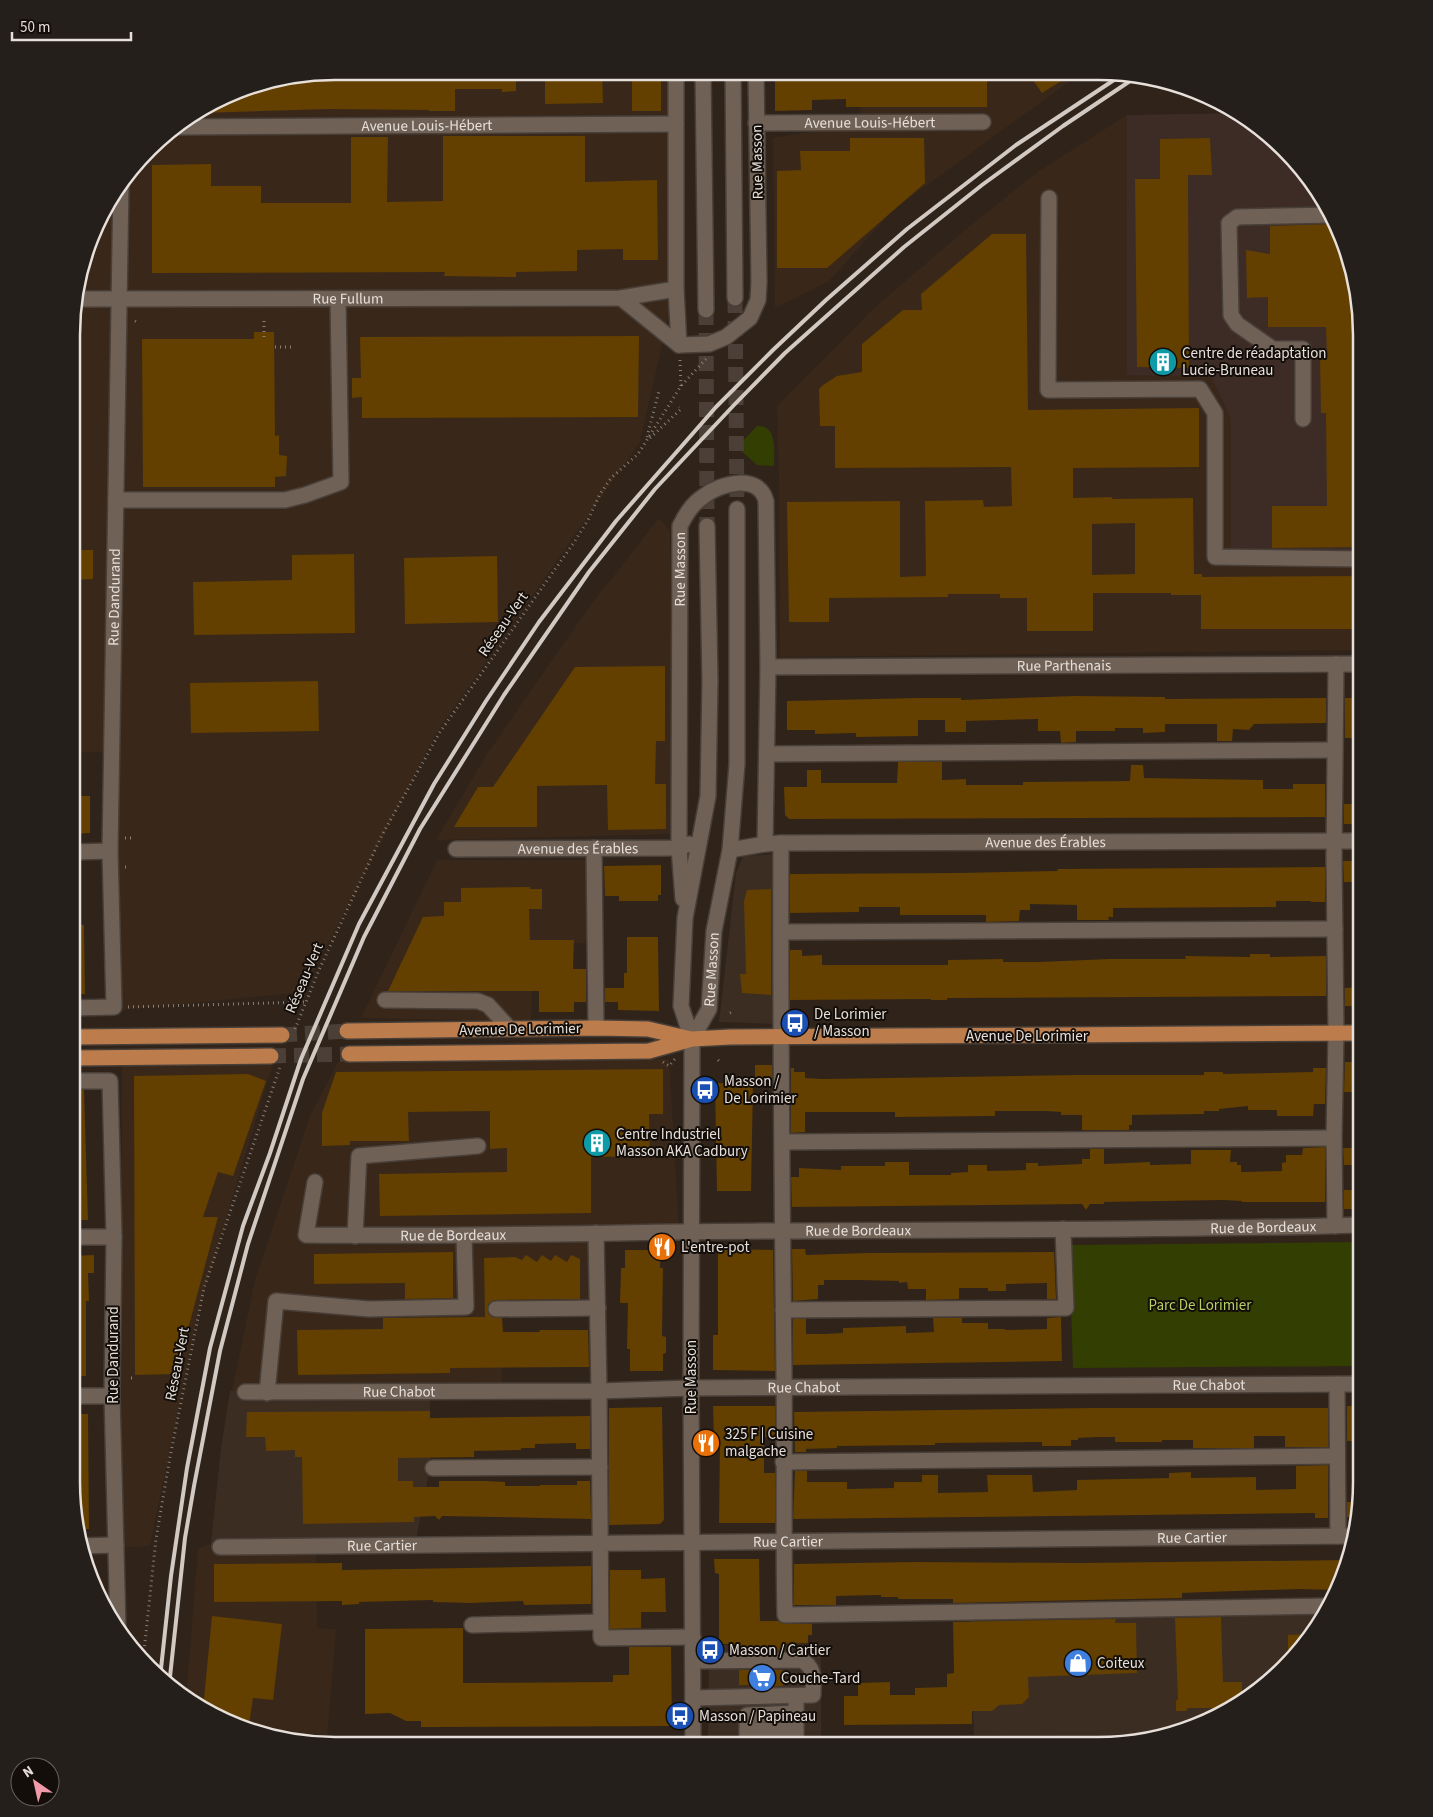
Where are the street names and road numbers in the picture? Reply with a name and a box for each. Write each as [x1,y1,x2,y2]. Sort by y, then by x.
street label: Avenue Louis-Hébert [805,112,935,134]
street label: Avenue Louis-Hébert [362,115,492,137]
street label: Rue Masson [746,125,769,199]
street label: Rue Fullum [313,288,383,310]
street label: Rue Masson [670,532,691,606]
street label: Rue Dandurand [103,548,126,646]
street label: Réseau-Vert [473,588,533,661]
street label: Rue Parthenais [1017,655,1111,677]
street label: Avenue des Érables [985,832,1106,853]
street label: Avenue des Érables [518,838,638,860]
street label: Rue Masson [699,932,725,1007]
street label: Réseau-Vert [280,940,329,1017]
street label: Avenue De Lorimier [459,1018,582,1041]
street label: Avenue De Lorimier [966,1026,1089,1047]
street label: Rue de Bordeaux [1210,1216,1317,1239]
street label: Rue de Bordeaux [805,1220,911,1242]
street label: Rue de Bordeaux [400,1225,507,1246]
street label: Rue Dandurand [103,1306,124,1404]
street label: Réseau-Vert [160,1325,195,1403]
street label: Rue Masson [681,1340,702,1414]
street label: Rue Chabot [1173,1375,1245,1396]
street label: Rue Chabot [768,1377,840,1399]
street label: Rue Chabot [363,1381,435,1403]
street label: Rue Cartier [1157,1527,1228,1549]
street label: Rue Cartier [753,1531,824,1553]
street label: Rue Cartier [347,1535,418,1557]

